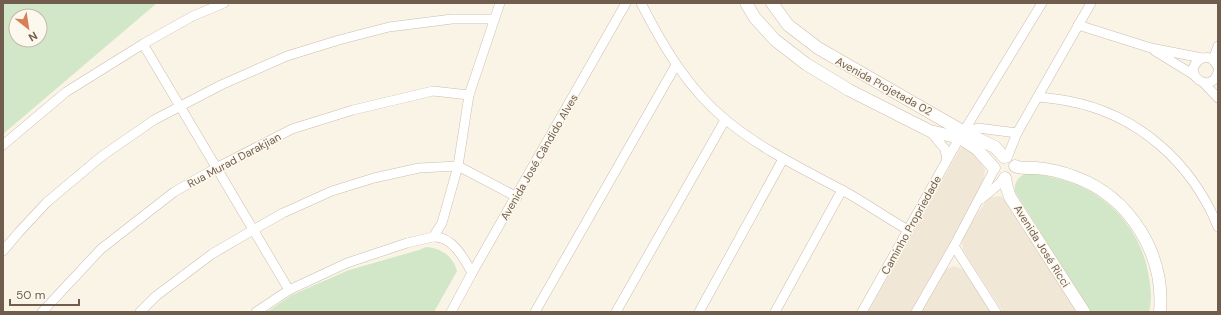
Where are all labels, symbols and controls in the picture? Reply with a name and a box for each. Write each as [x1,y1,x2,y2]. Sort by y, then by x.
north arrow [8,8,48,48]
text: N [26,29,40,45]
street label: Avenida Projetada 02 [833,54,935,118]
street label: Avenida José Cândido Alves [497,92,581,222]
street label: Rua Murad Darakjian [185,129,283,191]
street label: Caminho Propriedade [878,173,944,277]
street label: Avenida José Ricci [1011,202,1073,290]
scale bar [10,281,79,307]
text: 50 m [16,287,45,303]

